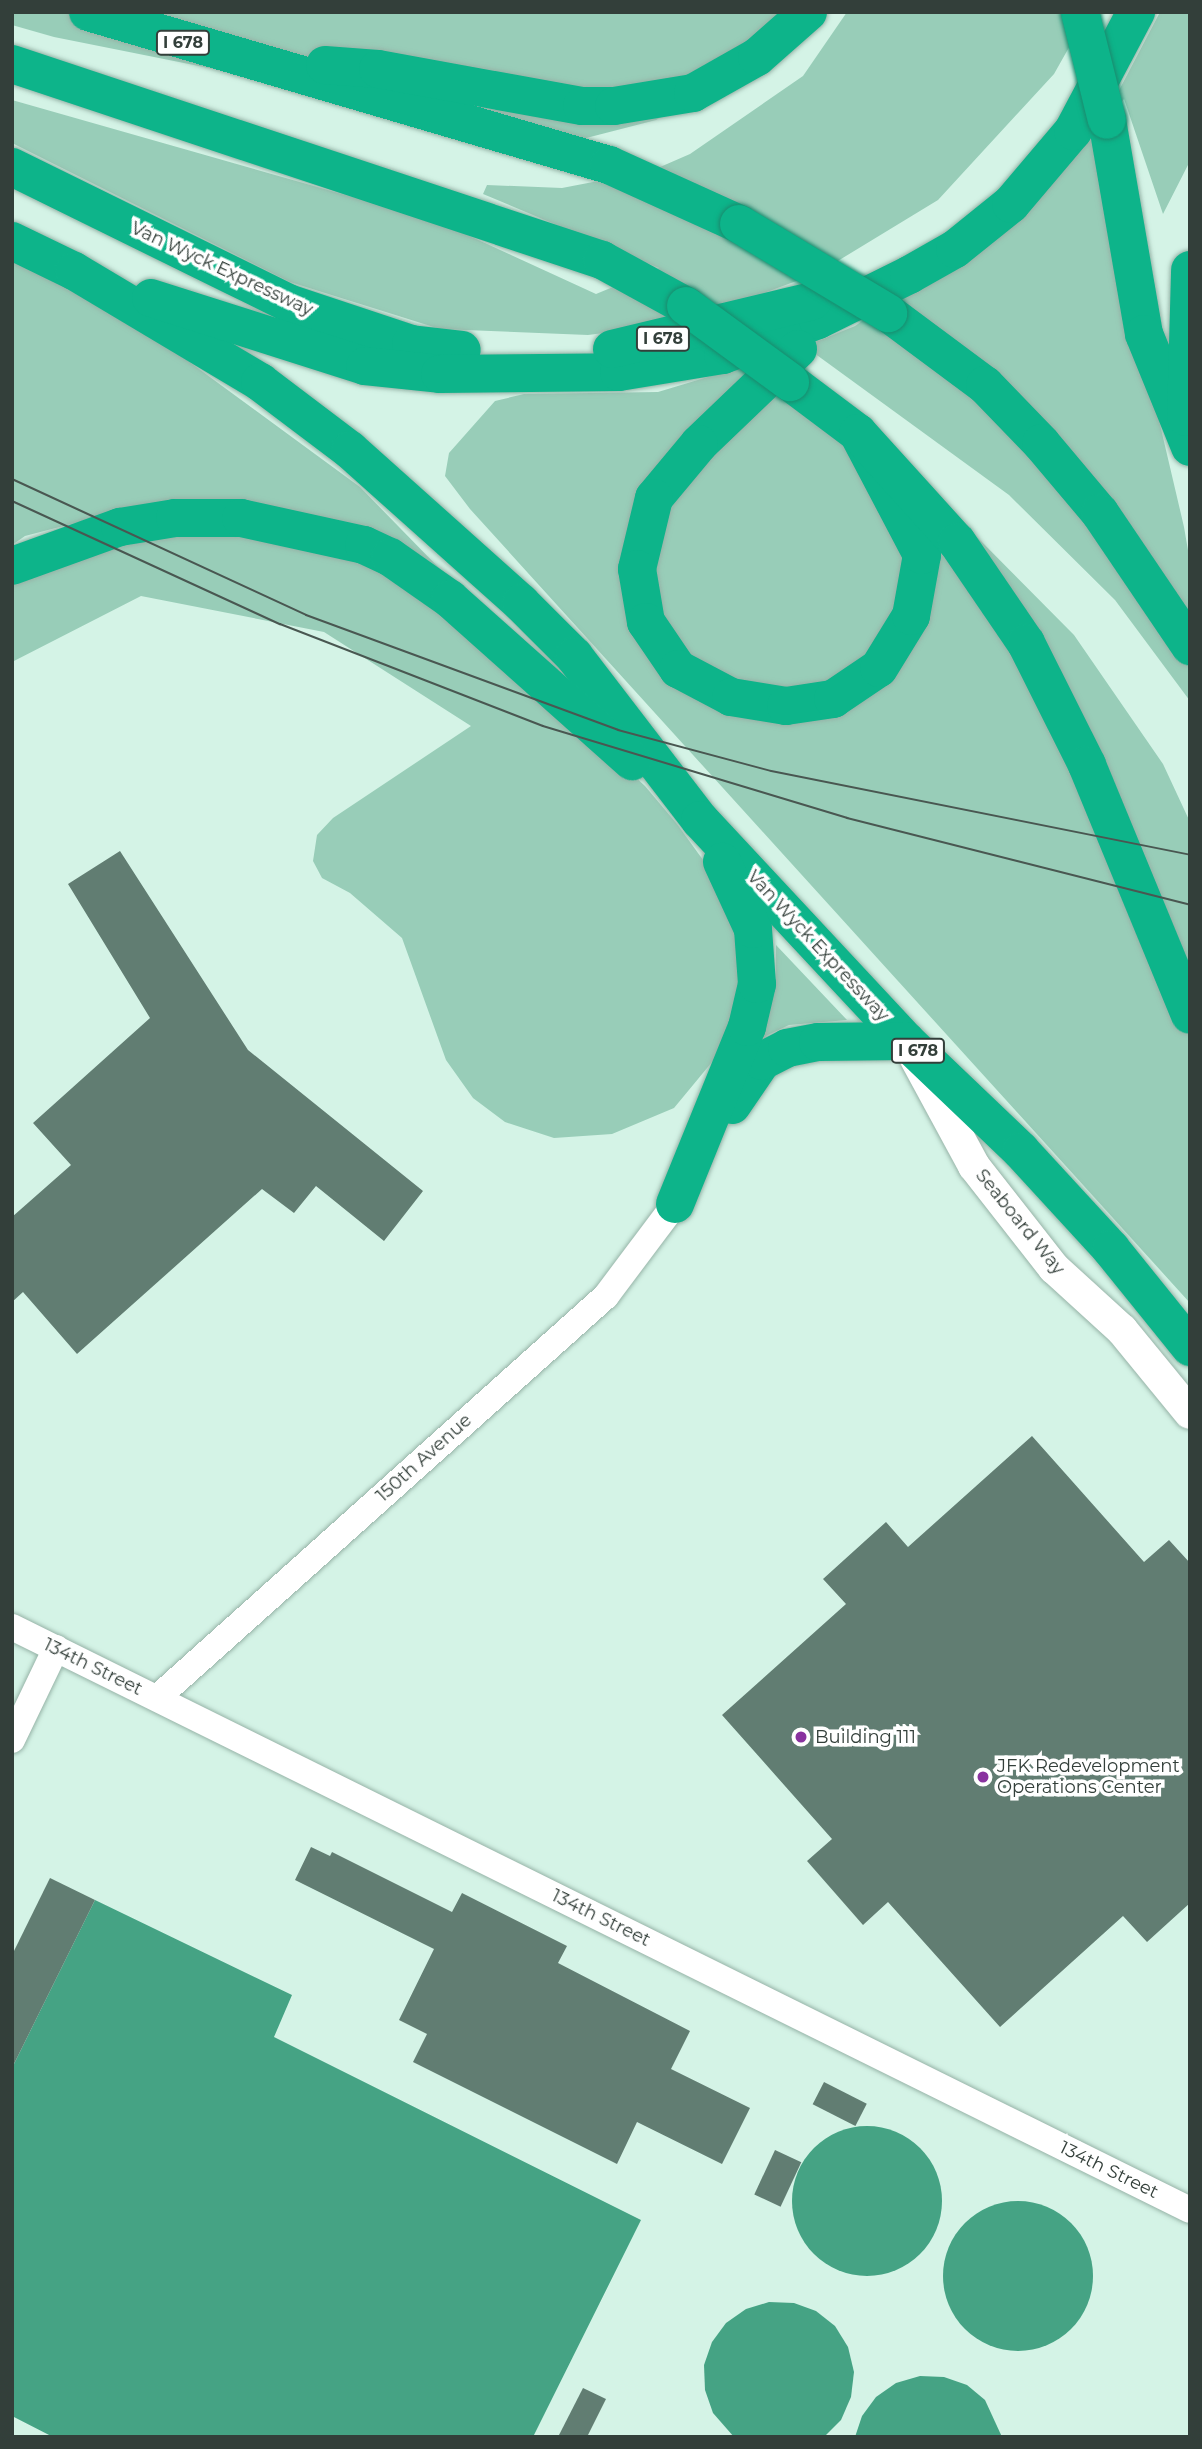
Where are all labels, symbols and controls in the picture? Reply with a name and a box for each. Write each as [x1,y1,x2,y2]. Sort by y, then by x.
road number: I 678 [155,31,211,56]
street label: Van Wyck Expressway [128,217,316,321]
road number: I 678 [635,326,691,352]
street label: Van Wyck Expressway [742,866,894,1026]
road number: I 678 [890,1038,946,1064]
street label: Seaboard Way [971,1165,1069,1279]
street label: 150th Avenue [372,1410,476,1506]
street label: 134th Street [40,1634,146,1700]
place label: Building 111 [815,1726,916,1748]
marker: Building 111 [793,1729,809,1745]
place label: JFK Redevelopment Operations Center [997,1756,1180,1798]
marker: JFK Redevelopment Operations Center [975,1769,991,1785]
street label: 134th Street [548,1885,654,1951]
street label: 134th Street [1056,2137,1162,2203]

